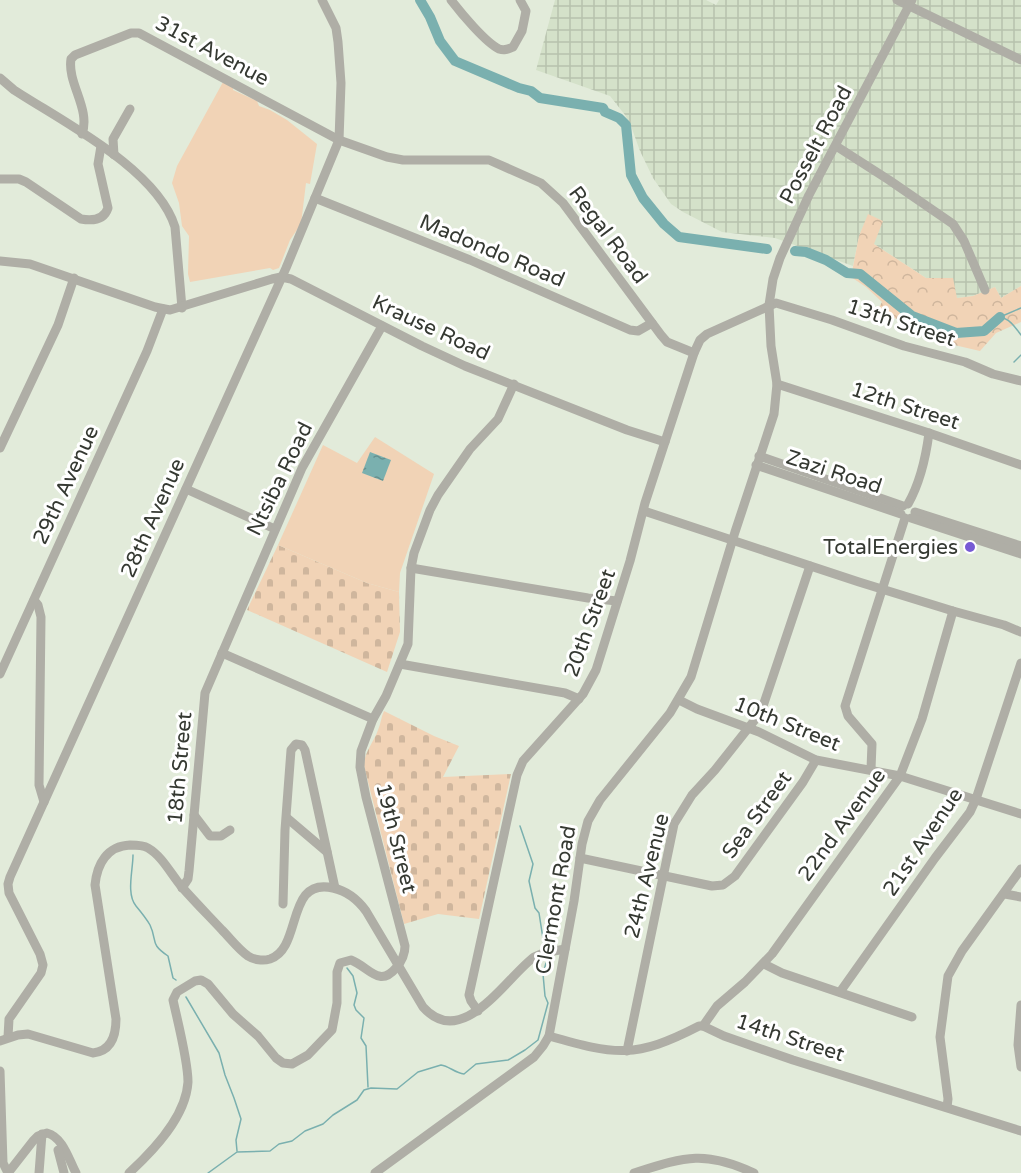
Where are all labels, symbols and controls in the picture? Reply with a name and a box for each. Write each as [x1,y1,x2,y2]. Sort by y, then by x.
street label: 31st Avenue [151,11,273,91]
street label: Posselt Road [774,82,858,208]
street label: Regal Road [563,181,653,289]
street label: Madondo Road [416,209,568,293]
street label: Krause Road [368,290,494,366]
street label: 13th Street [844,294,958,352]
street label: 12th Street [848,377,962,435]
street label: Ntsiba Road [242,418,318,540]
street label: 29th Avenue [28,422,104,548]
street label: Zazi Road [783,445,885,499]
street label: 28th Avenue [116,454,190,581]
place label: TotalEnergies [823,535,958,560]
marker: TotalEnergies [963,540,977,554]
street label: 20th Street [559,566,621,680]
street label: 10th Street [730,691,844,757]
street label: 18th Street [163,711,197,825]
street label: 22nd Avenue [793,764,891,886]
street label: Sea Street [717,766,797,864]
street label: 19th Street [370,780,422,896]
street label: 21st Avenue [878,783,968,901]
street label: 24th Avenue [619,811,675,941]
street label: Clermont Road [531,824,581,976]
street label: 14th Street [733,1009,847,1067]

